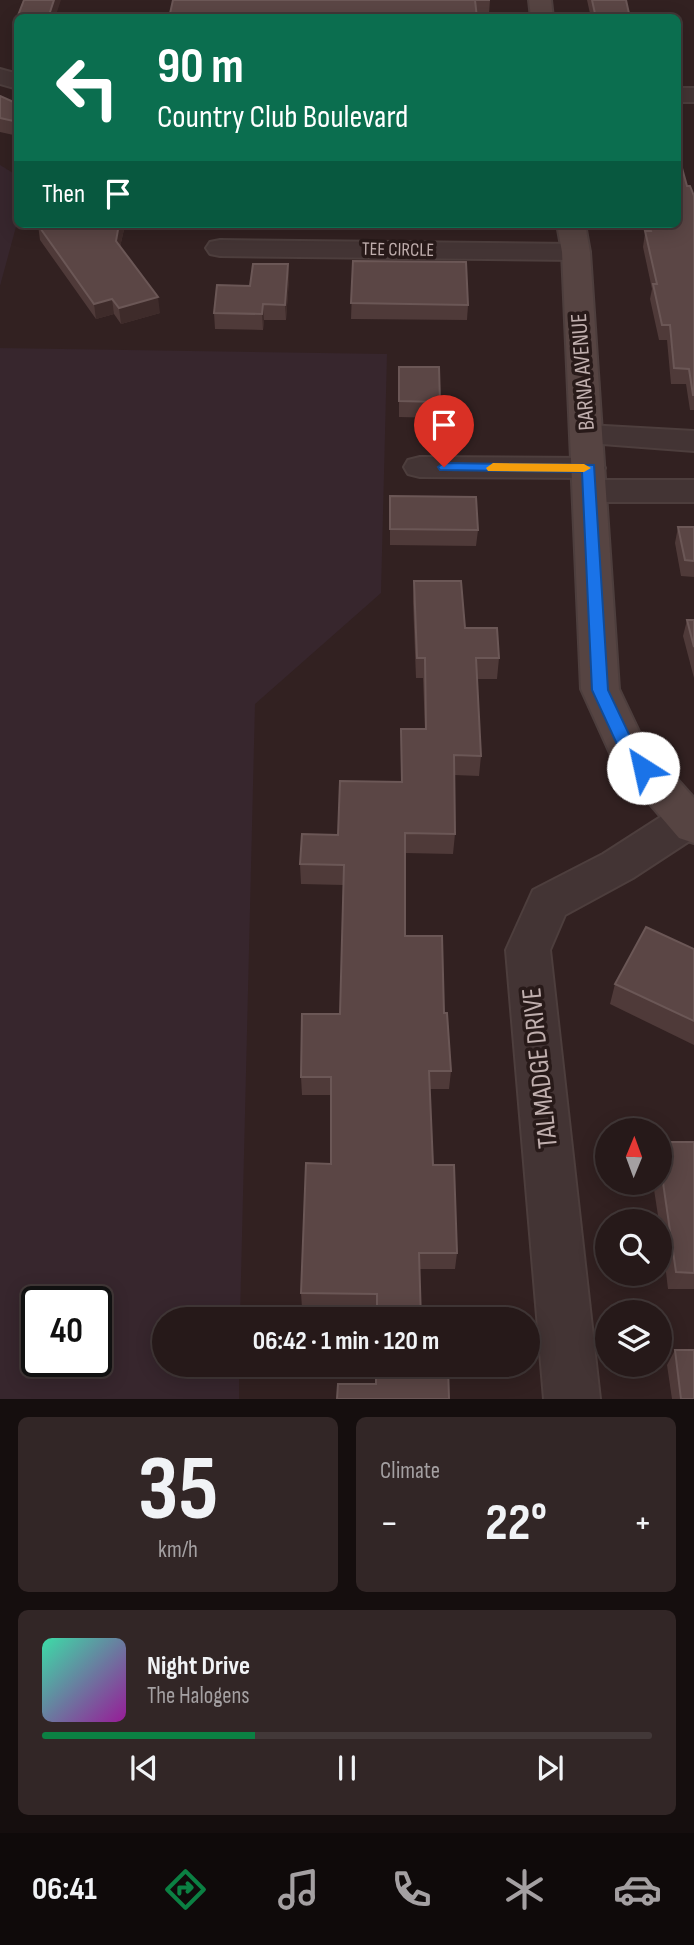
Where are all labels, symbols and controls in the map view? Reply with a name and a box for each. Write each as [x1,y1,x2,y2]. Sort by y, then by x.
text: 90 m [157,38,244,97]
icon: left [42,42,133,133]
text: Country Club Boulevard [157,98,408,137]
icon: arrive [99,175,137,213]
text: Then [42,179,85,210]
street label: TEE CIRCLE [362,238,434,262]
street label: BARNA AVENUE [565,312,601,432]
pin [414,395,474,467]
icon: arrive [425,406,463,444]
position arrow [606,731,680,805]
street label: TALMADGE DRIVE [515,986,565,1150]
north arrow [595,1118,672,1195]
map controls [595,1118,672,1377]
button: search [595,1209,672,1286]
speed limit sign: 40 [21,1286,112,1377]
button: layers [595,1300,672,1377]
text: 06:42 · 1 min · 120 m [253,1326,439,1357]
text: 35 [138,1436,218,1545]
text: Climate [380,1457,440,1485]
text: 22° [485,1492,547,1555]
text: − [380,1501,399,1546]
text: + [633,1501,652,1546]
text: km/h [158,1536,198,1564]
text: Night Drive [147,1651,250,1682]
text: The Halogens [147,1682,250,1710]
icon: previous [125,1749,163,1787]
icon: pause [328,1749,366,1787]
icon: next [531,1749,569,1787]
icon: directions [161,1865,210,1914]
icon: music [274,1865,323,1914]
icon: phone [387,1865,436,1914]
icon: climate [500,1865,549,1914]
icon: car [613,1865,662,1914]
text: 06:41 [32,1870,97,1909]

